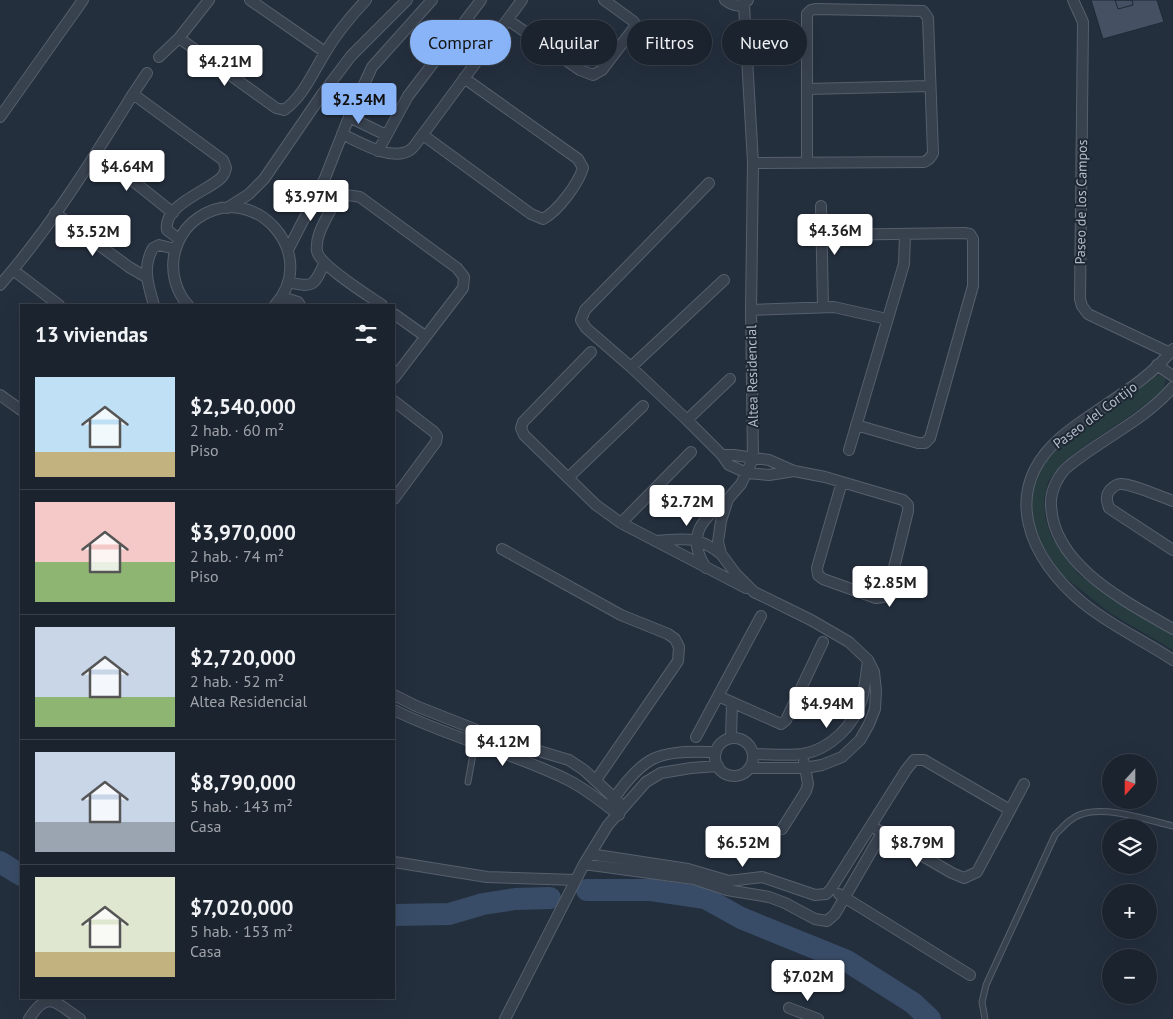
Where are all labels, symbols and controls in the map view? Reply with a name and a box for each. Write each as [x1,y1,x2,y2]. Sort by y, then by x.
chip: Comprar [410,20,511,65]
chip: Alquilar [521,20,617,65]
chip: Filtros [627,20,712,65]
chip: Nuevo [722,20,807,65]
pin: $4.21M [184,44,266,87]
text: $4.21M [198,51,252,71]
pin: $2.54M [318,82,400,125]
text: $2.54M [332,89,386,109]
street label: Paseo de los Campos [1071,139,1091,265]
pin: $4.64M [86,150,168,192]
text: $4.64M [100,156,154,176]
pin: $3.97M [270,180,352,222]
text: $3.97M [284,186,338,206]
pin: $3.52M [52,214,134,257]
pin: $4.36M [794,214,876,256]
text: $4.36M [808,220,862,240]
text: $3.52M [66,221,120,241]
icon: filters [352,320,380,348]
text: 13 viviendas [35,321,148,348]
street label: Altea Residencial [742,325,762,427]
street label: Paseo del Cortijo [1049,377,1141,453]
text: $2,540,000 [190,393,296,420]
icon: home [75,397,135,457]
text: 2 hab. · 60 m² [190,420,284,440]
text: Piso [190,440,219,460]
pin: $2.72M [646,484,728,527]
text: $2.72M [660,491,714,511]
text: $3,970,000 [190,519,296,546]
icon: home [75,522,135,582]
text: 2 hab. · 74 m² [190,546,284,566]
text: Piso [190,566,219,586]
pin: $2.85M [849,566,931,608]
text: $2.85M [863,572,917,592]
text: $2,720,000 [190,644,296,671]
icon: home [75,647,135,707]
text: 2 hab. · 52 m² [190,671,284,691]
pin: $4.94M [786,686,868,729]
text: Altea Residencial [190,691,307,711]
text: $4.94M [800,693,854,713]
pin: $4.12M [462,724,544,767]
text: $4.12M [476,731,530,751]
north arrow [1102,754,1158,809]
map controls [1102,754,1157,1004]
text: $8,790,000 [190,769,296,796]
icon: home [75,772,135,832]
text: 5 hab. · 143 m² [190,796,293,816]
text: Casa [190,816,221,836]
button: layers [1102,819,1157,874]
pin: $6.52M [702,826,784,868]
pin: $8.79M [876,826,958,868]
text: $6.52M [716,832,770,852]
text: $8.79M [890,832,944,852]
button: + [1102,884,1157,939]
text: $7,020,000 [190,894,293,921]
icon: home [75,897,135,957]
text: 5 hab. · 153 m² [190,921,293,941]
text: Casa [190,941,221,961]
button: − [1102,949,1157,1004]
pin: $7.02M [767,960,849,1002]
text: $7.02M [782,966,834,986]

